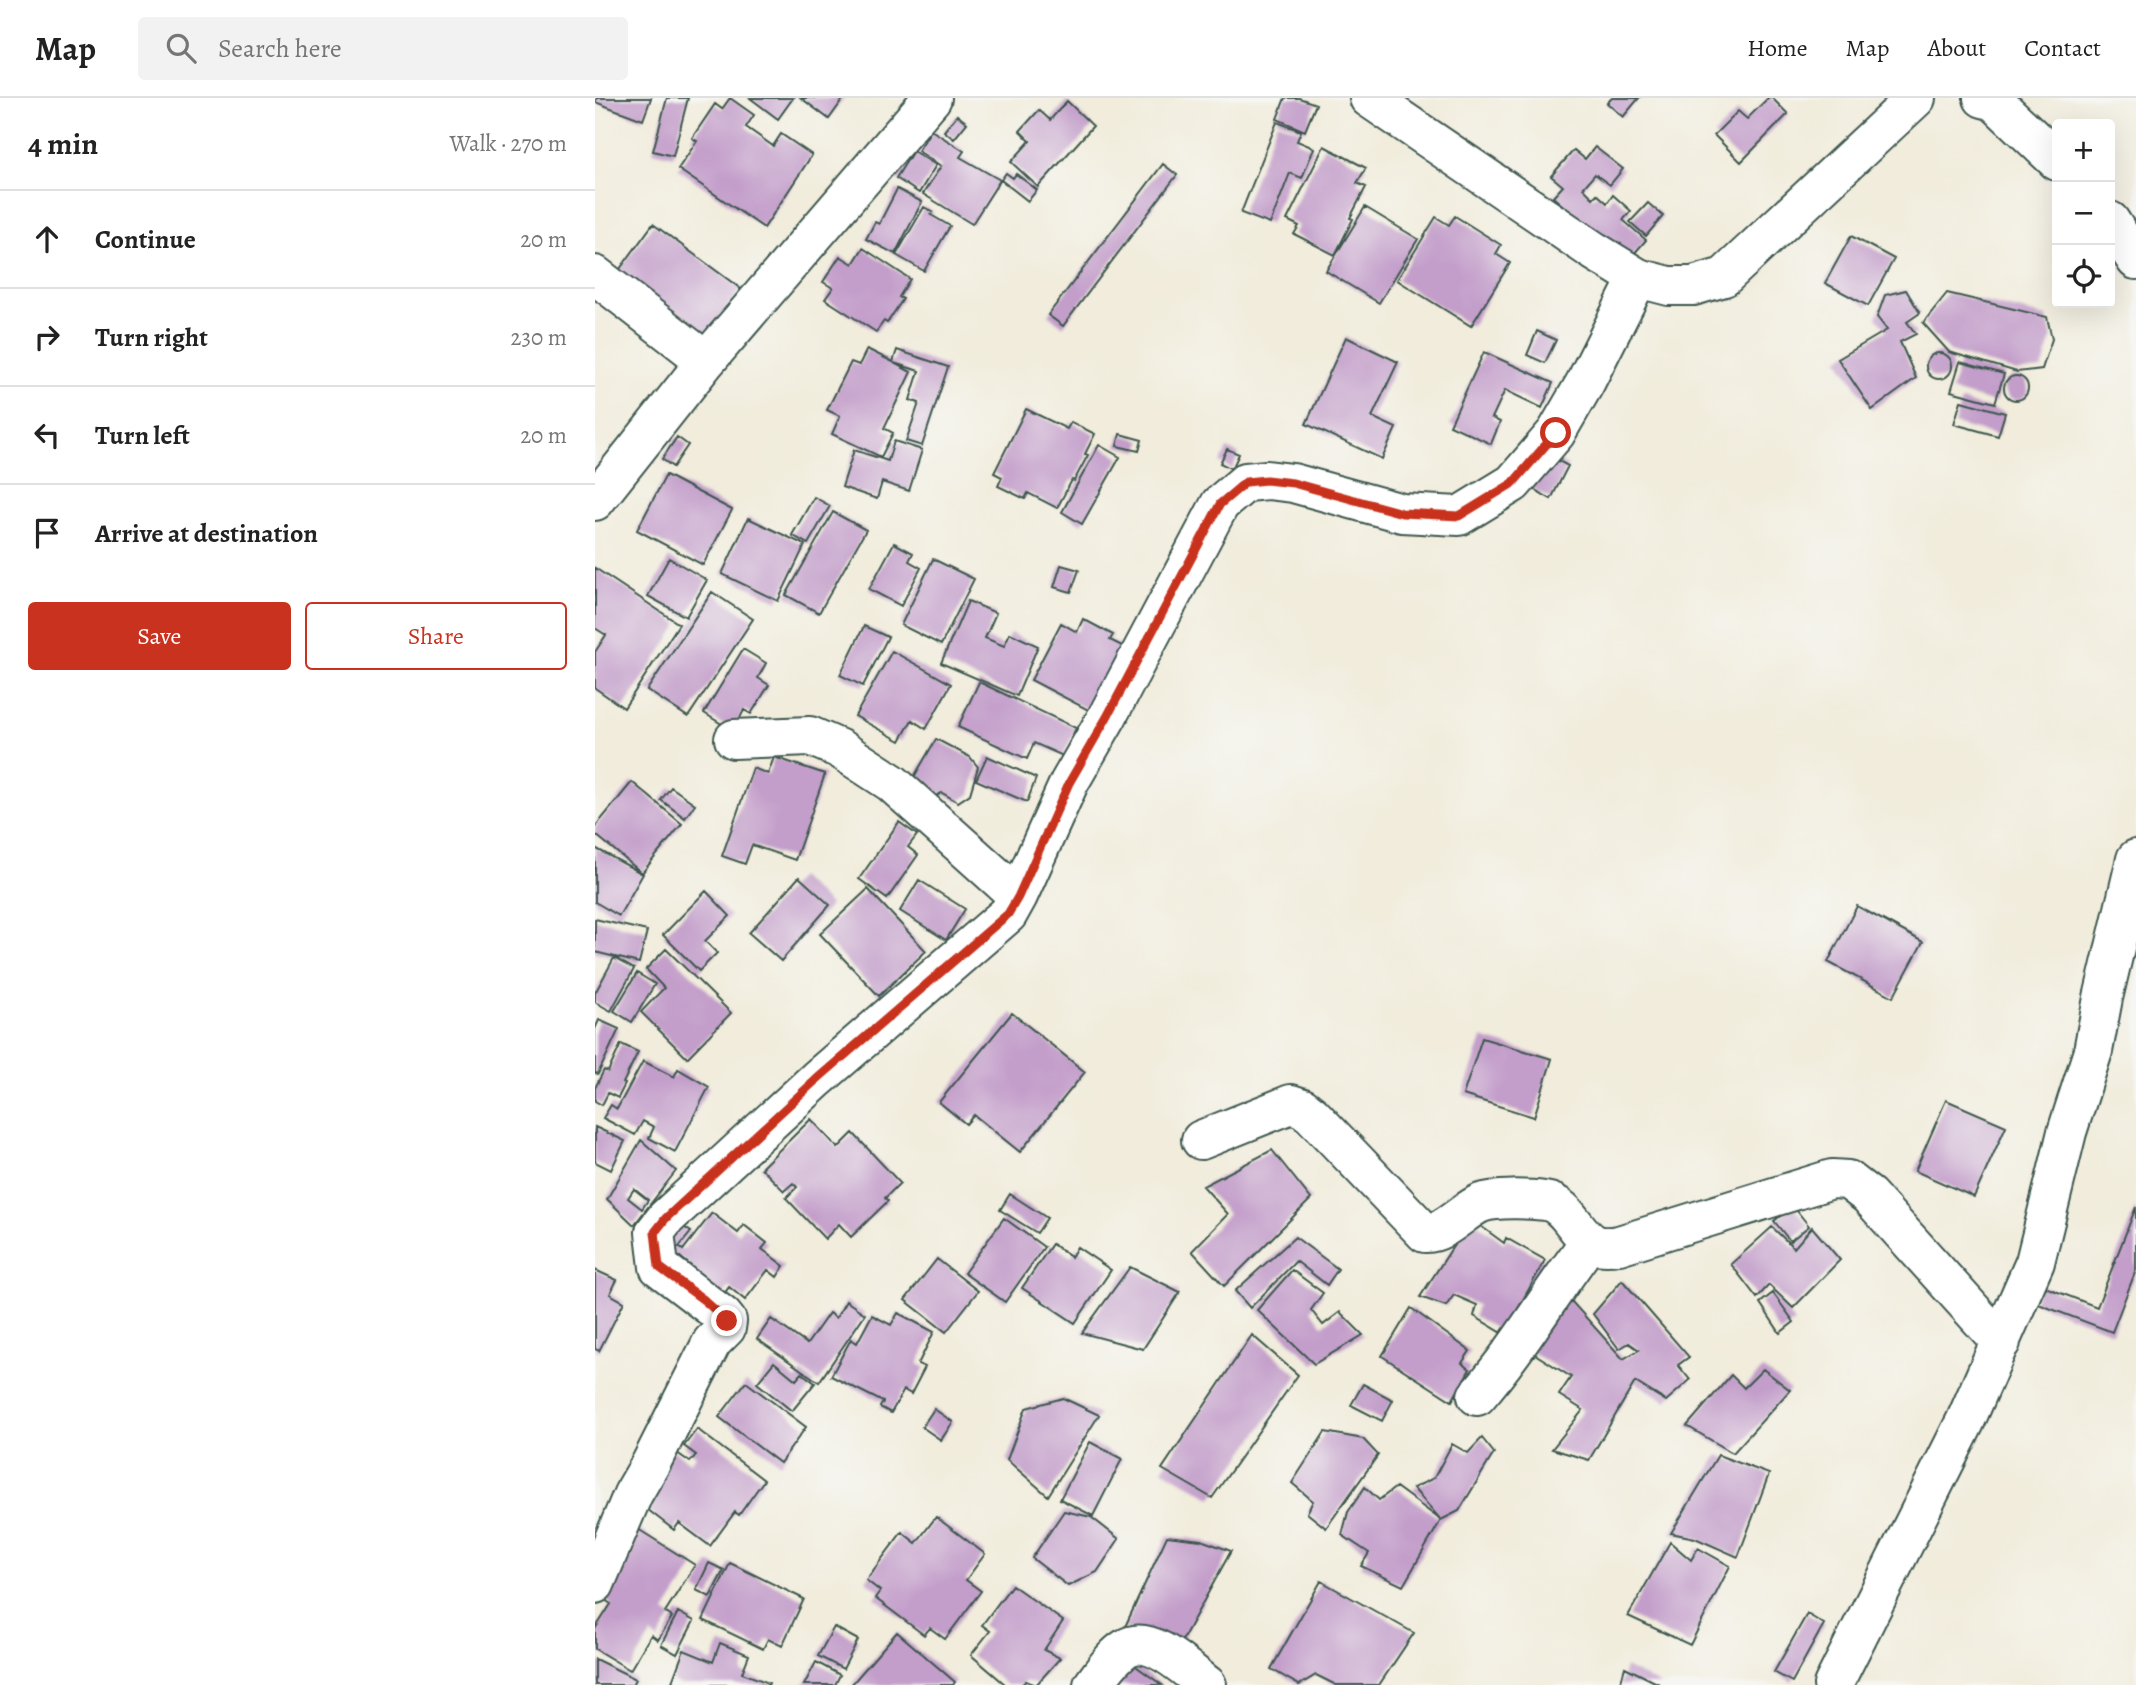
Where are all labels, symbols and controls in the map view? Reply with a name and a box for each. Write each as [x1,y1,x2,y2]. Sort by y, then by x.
search box [138,17,628,80]
text: Map [35,26,96,71]
icon: search [162,29,200,67]
text: Search here [218,31,342,66]
text: Home [1747,32,1808,64]
text: Map [1846,32,1890,64]
text: About [1928,32,1986,64]
text: Contact [2024,32,2101,64]
map controls [2052,119,2115,308]
button: + [2052,119,2115,182]
text: 4 min [28,124,98,164]
text: Walk · 270 m [449,128,567,159]
button: − [2052,182,2115,245]
icon: ahead [28,220,66,258]
text: Continue [95,222,196,257]
text: 20 m [520,224,567,255]
button: locate [2052,245,2115,308]
icon: right [28,318,66,356]
text: Turn right [95,320,208,355]
text: 230 m [511,322,567,353]
icon: left [28,416,66,454]
route start [1540,417,1571,448]
text: Turn left [95,418,190,453]
text: 20 m [520,420,567,451]
icon: arrive [28,514,66,552]
text: Arrive at destination [95,516,318,551]
button: Save [28,602,291,670]
button: Share [305,602,567,670]
route end [711,1305,742,1336]

